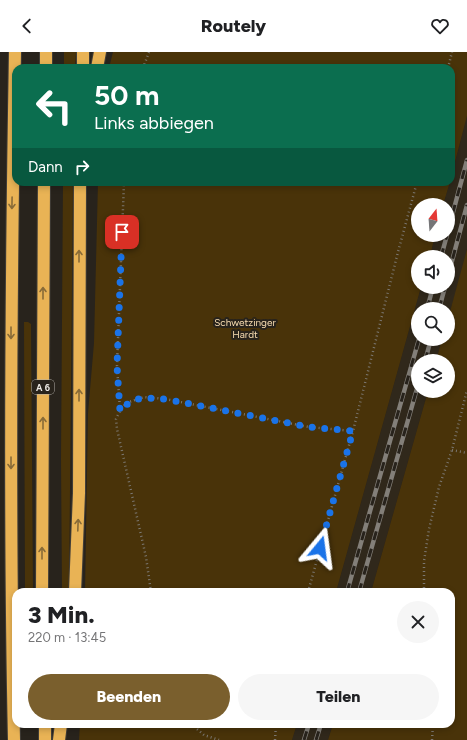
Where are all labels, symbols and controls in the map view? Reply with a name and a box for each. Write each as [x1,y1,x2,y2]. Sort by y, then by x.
icon: back [16,15,38,37]
text: Routely [201,15,266,37]
icon: heart [429,15,451,37]
text: 50 m [94,78,160,112]
icon: left [28,80,80,132]
text: Links abbiegen [94,112,214,134]
icon: right [71,156,93,178]
text: Dann [28,158,63,176]
one-way arrow [8,196,16,209]
north arrow [411,198,455,242]
map controls [411,198,455,398]
pin [105,215,139,249]
icon: arrive [111,221,133,243]
one-way arrow [75,250,83,263]
button: sound [411,250,455,294]
one-way arrow [39,287,47,300]
button: search [411,302,455,346]
park label: Schwetzinger Hardt [214,316,276,341]
one-way arrow [7,326,15,339]
button: layers [411,354,455,398]
road number: A 6 [32,380,54,394]
one-way arrow [75,389,83,402]
one-way arrow [39,417,47,430]
one-way arrow [7,456,15,469]
one-way arrow [74,519,82,532]
position arrow [299,527,341,569]
one-way arrow [38,547,46,560]
text: 3 Min. [28,600,95,629]
button: close [397,601,439,643]
text: 220 m · 13:45 [28,630,106,645]
button: Beenden [28,674,230,720]
button: Teilen [238,674,439,720]

